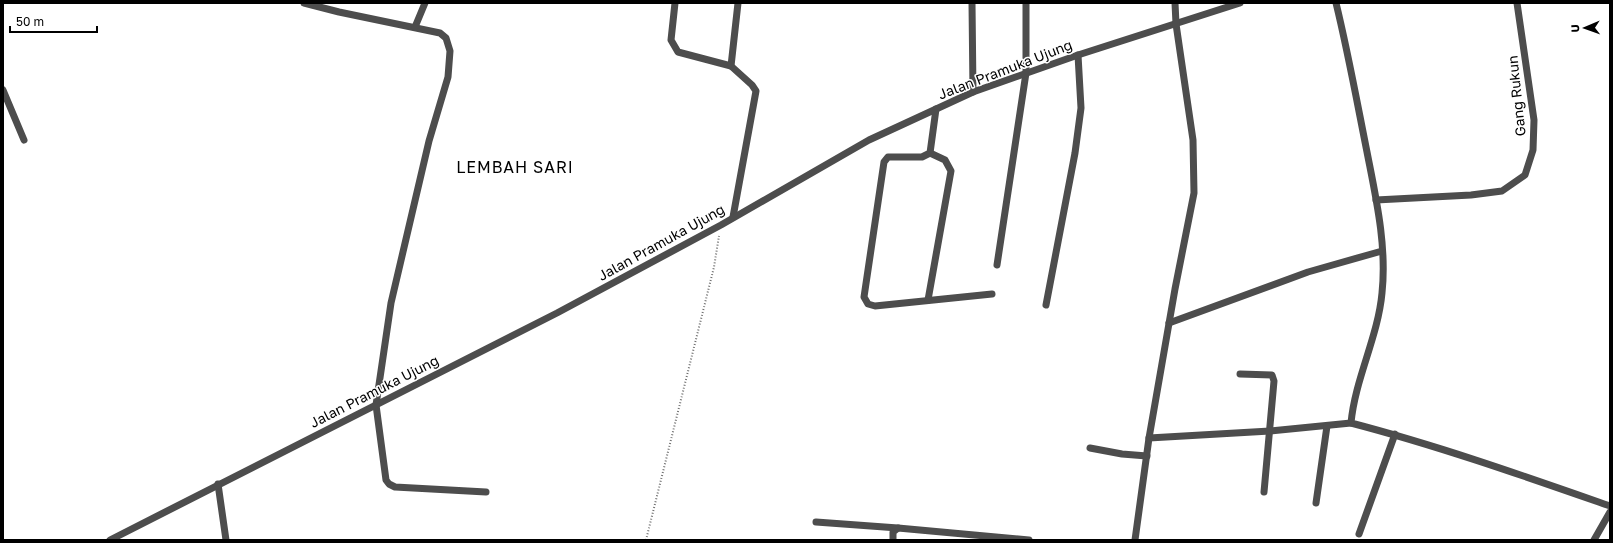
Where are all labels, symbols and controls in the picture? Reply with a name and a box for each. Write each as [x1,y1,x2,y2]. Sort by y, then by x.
scale bar [10,8,97,34]
north arrow [1565,8,1605,48]
text: 50 m [16,14,44,29]
text: U [1568,24,1581,33]
street label: Jalan Pramuka Ujung [936,36,1074,102]
street label: Gang Rukun [1503,55,1529,137]
district label: LEMBAH SARI [456,157,574,177]
street label: Jalan Pramuka Ujung [595,200,727,284]
street label: Jalan Pramuka Ujung [307,351,441,431]

